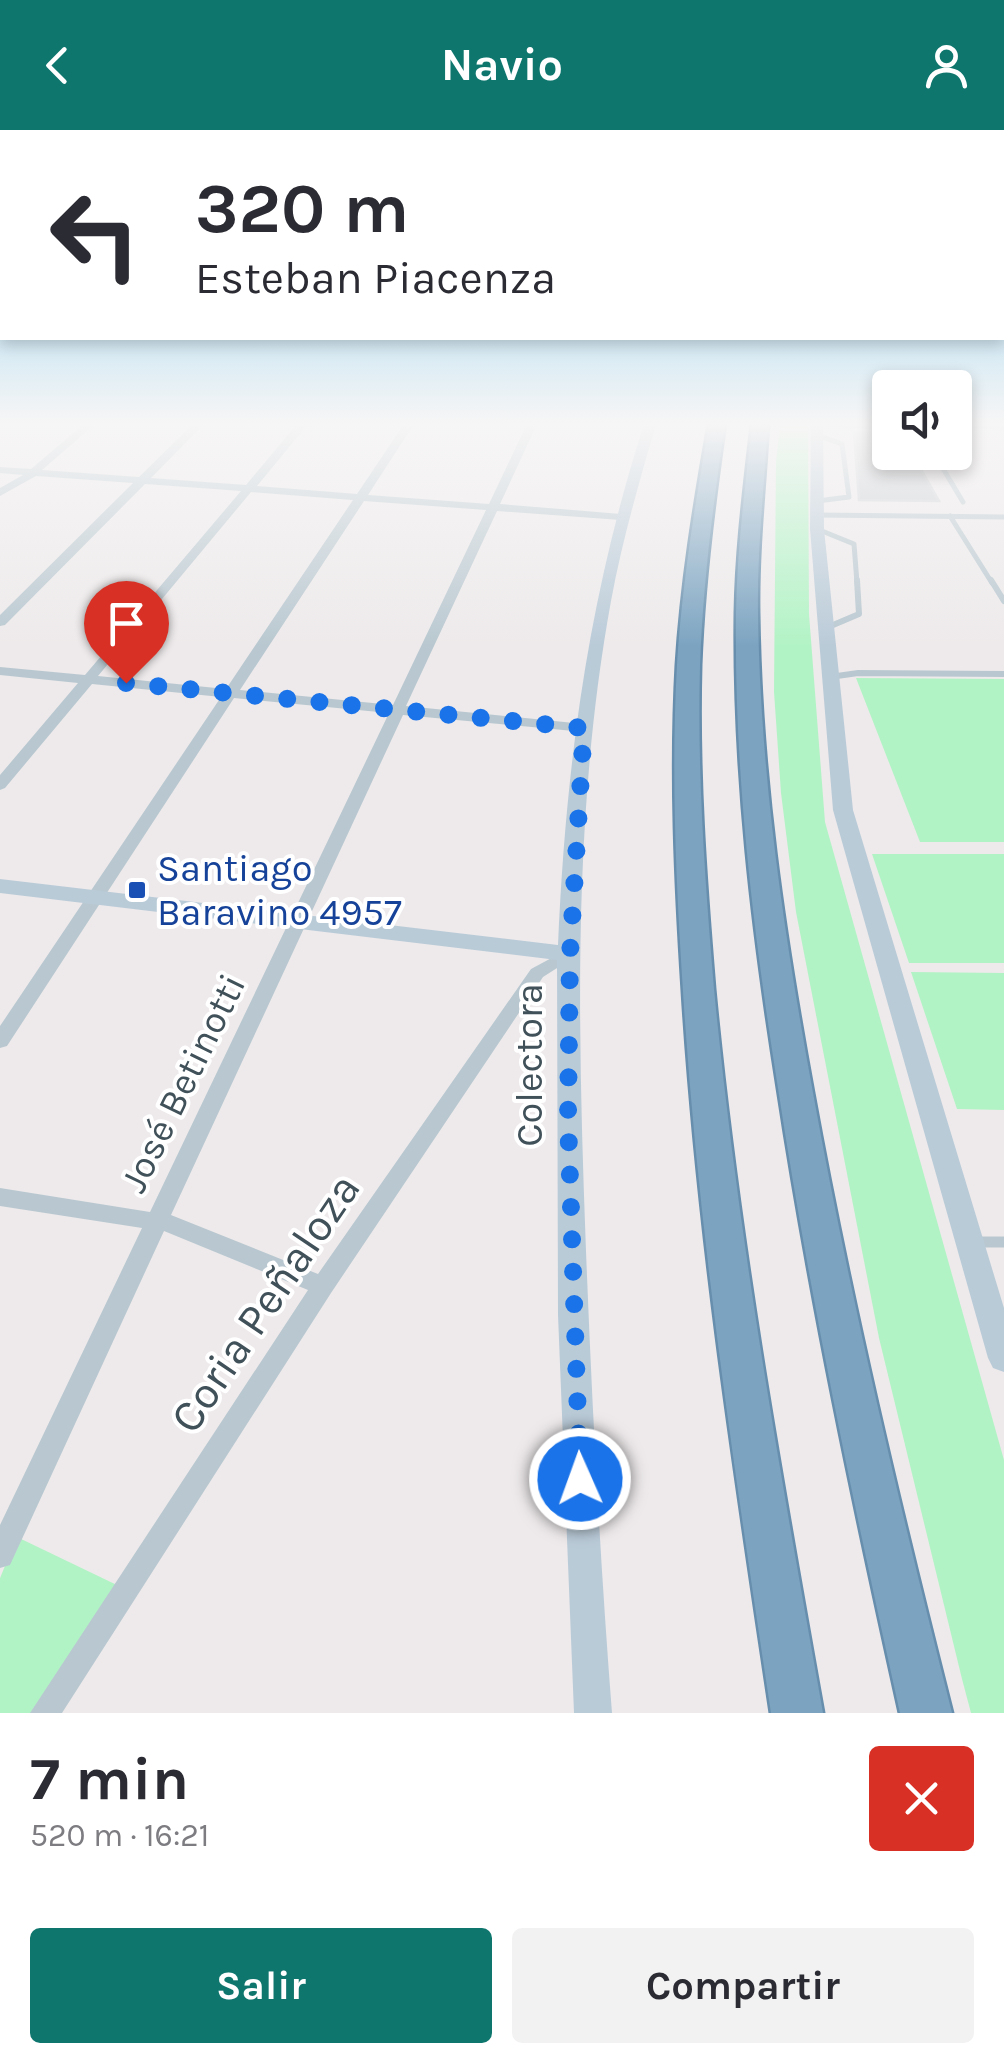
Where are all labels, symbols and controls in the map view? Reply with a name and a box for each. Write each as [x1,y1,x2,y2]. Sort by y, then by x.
icon: back [30,38,85,93]
icon: person [919,38,974,93]
text: Navio [441,39,563,91]
text: 320 m [195,168,409,250]
icon: left [30,170,160,300]
text: Esteban Piacenza [195,252,556,304]
map controls [872,370,972,470]
button: sound [872,370,972,470]
pin [84,581,169,684]
icon: arrive [99,596,154,651]
place label: Santiago Baravino 4957 [157,846,402,935]
marker: Santiago Baravino 4957 [126,879,148,901]
street label: José Betinotti [111,967,255,1199]
street label: Colectora [507,983,552,1147]
street label: Coria Peñaloza [159,1164,371,1442]
position arrow [528,1427,632,1531]
text: 7 min [30,1744,189,1814]
button: close [869,1746,974,1851]
text: 520 m · 16:21 [30,1817,209,1854]
button: Salir [30,1928,492,2043]
button: Compartir [512,1928,974,2043]

